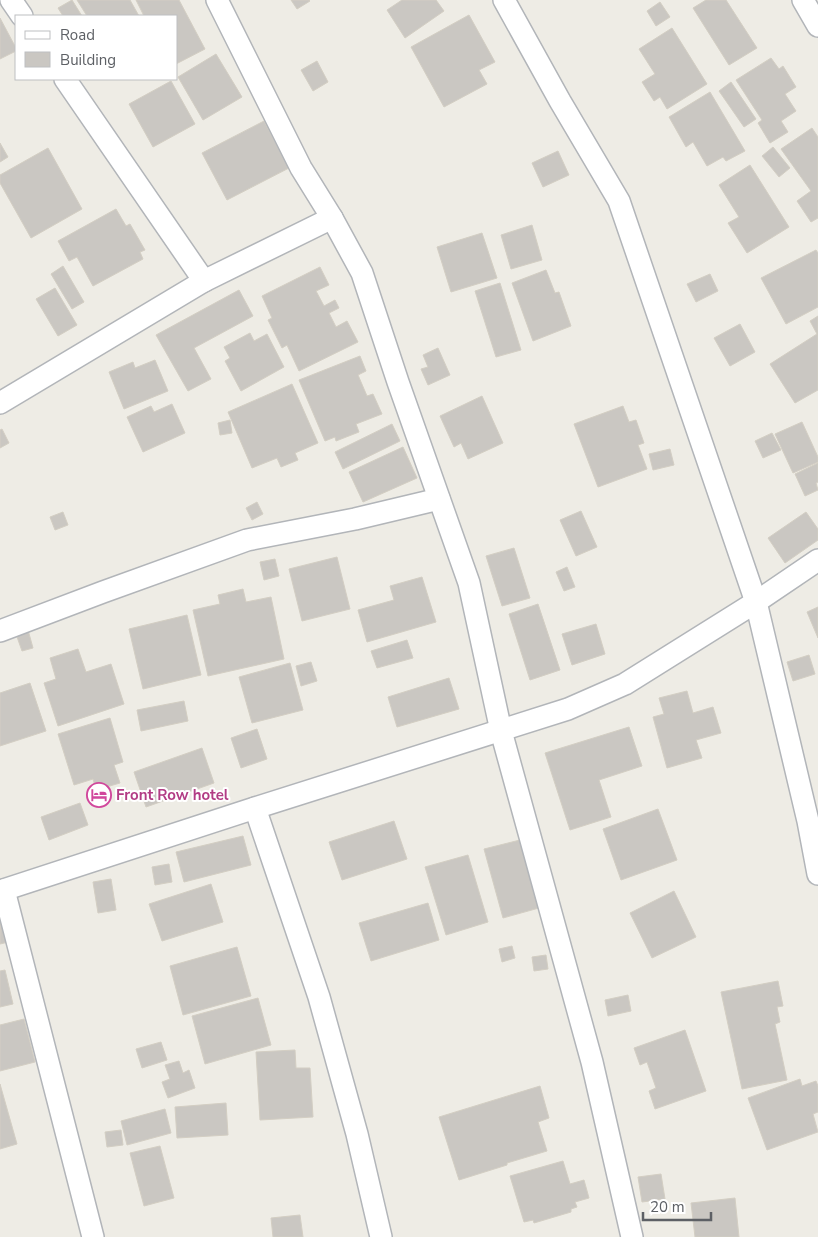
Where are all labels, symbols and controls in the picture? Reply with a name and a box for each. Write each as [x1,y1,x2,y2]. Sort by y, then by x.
legend [15,15,178,80]
text: Road [60,25,95,45]
text: Building [60,50,116,70]
hotel icon: Front Row hotel [86,782,112,808]
place label: Front Row hotel [116,785,229,805]
scale bar [643,1190,710,1222]
text: 20 m [650,1197,685,1217]

